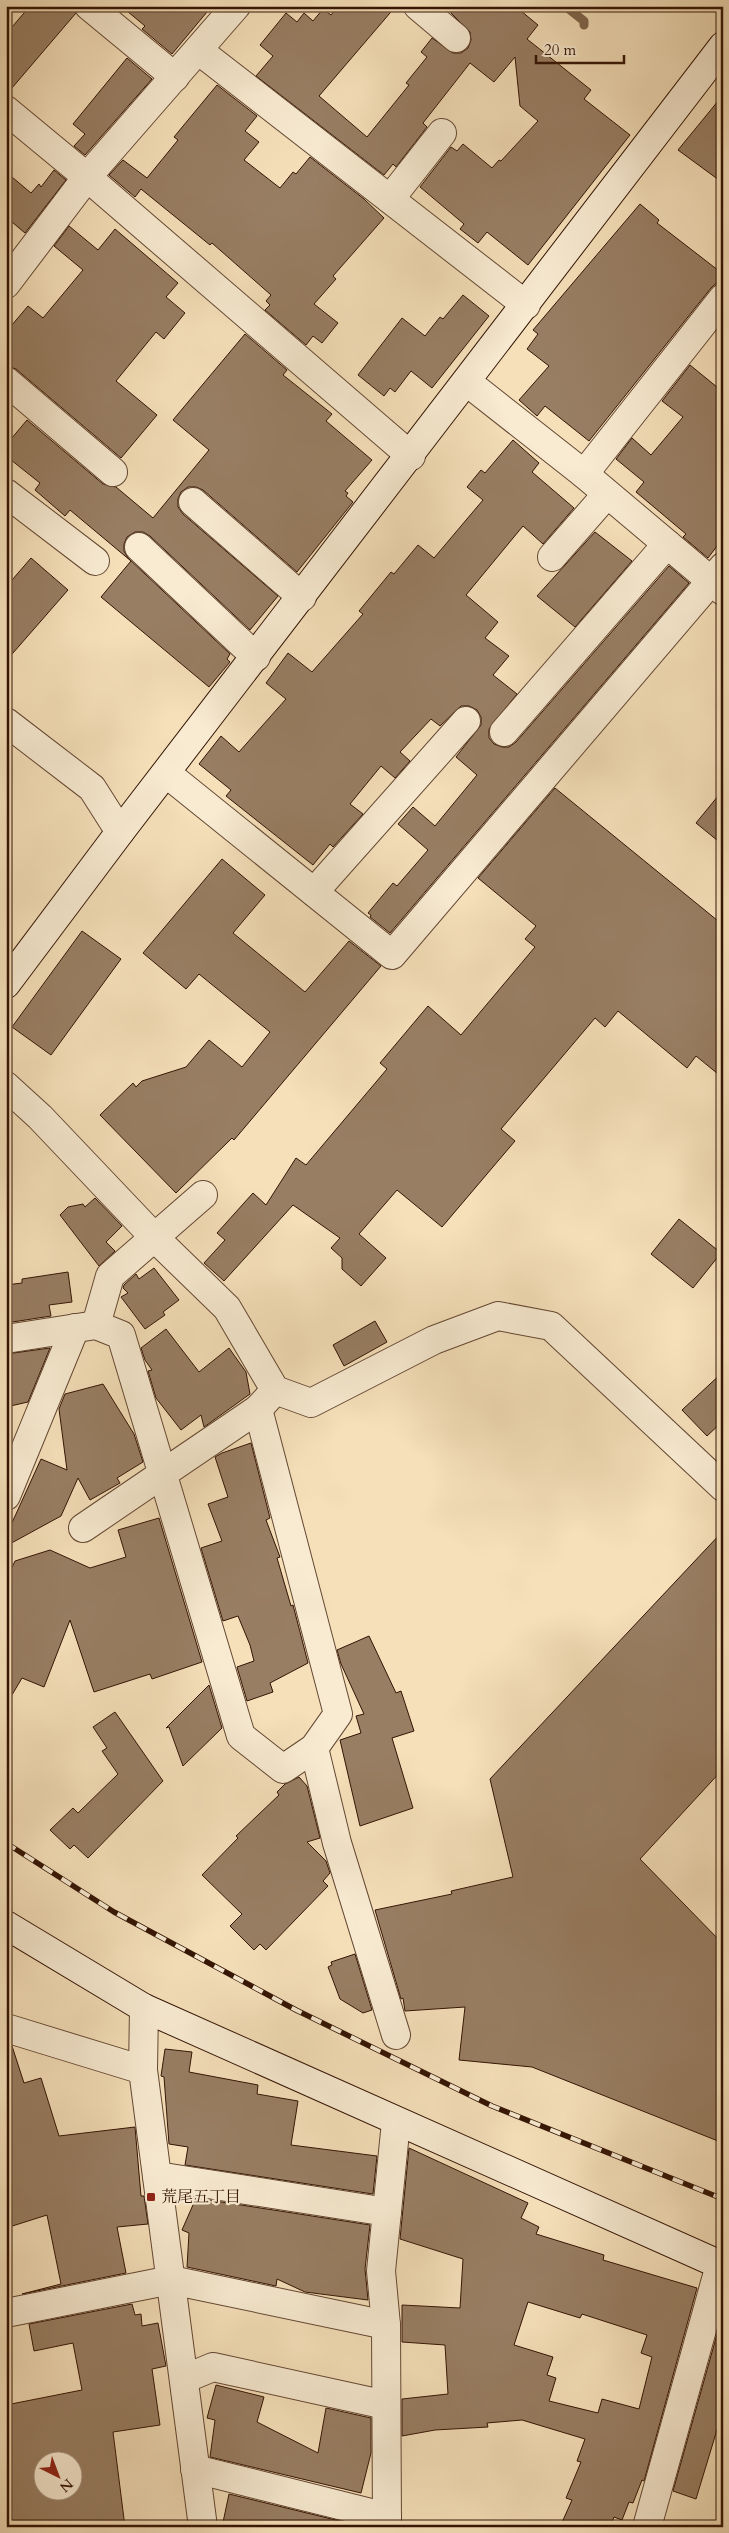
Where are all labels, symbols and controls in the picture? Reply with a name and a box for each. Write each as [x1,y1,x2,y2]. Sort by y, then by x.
scale bar [536,32,624,64]
text: 20 m [544,40,576,60]
place label: 荒尾五丁目 [161,2186,241,2208]
marker: 荒尾五丁目 [145,2191,157,2203]
north arrow [32,2450,82,2500]
text: N [55,2474,77,2496]

